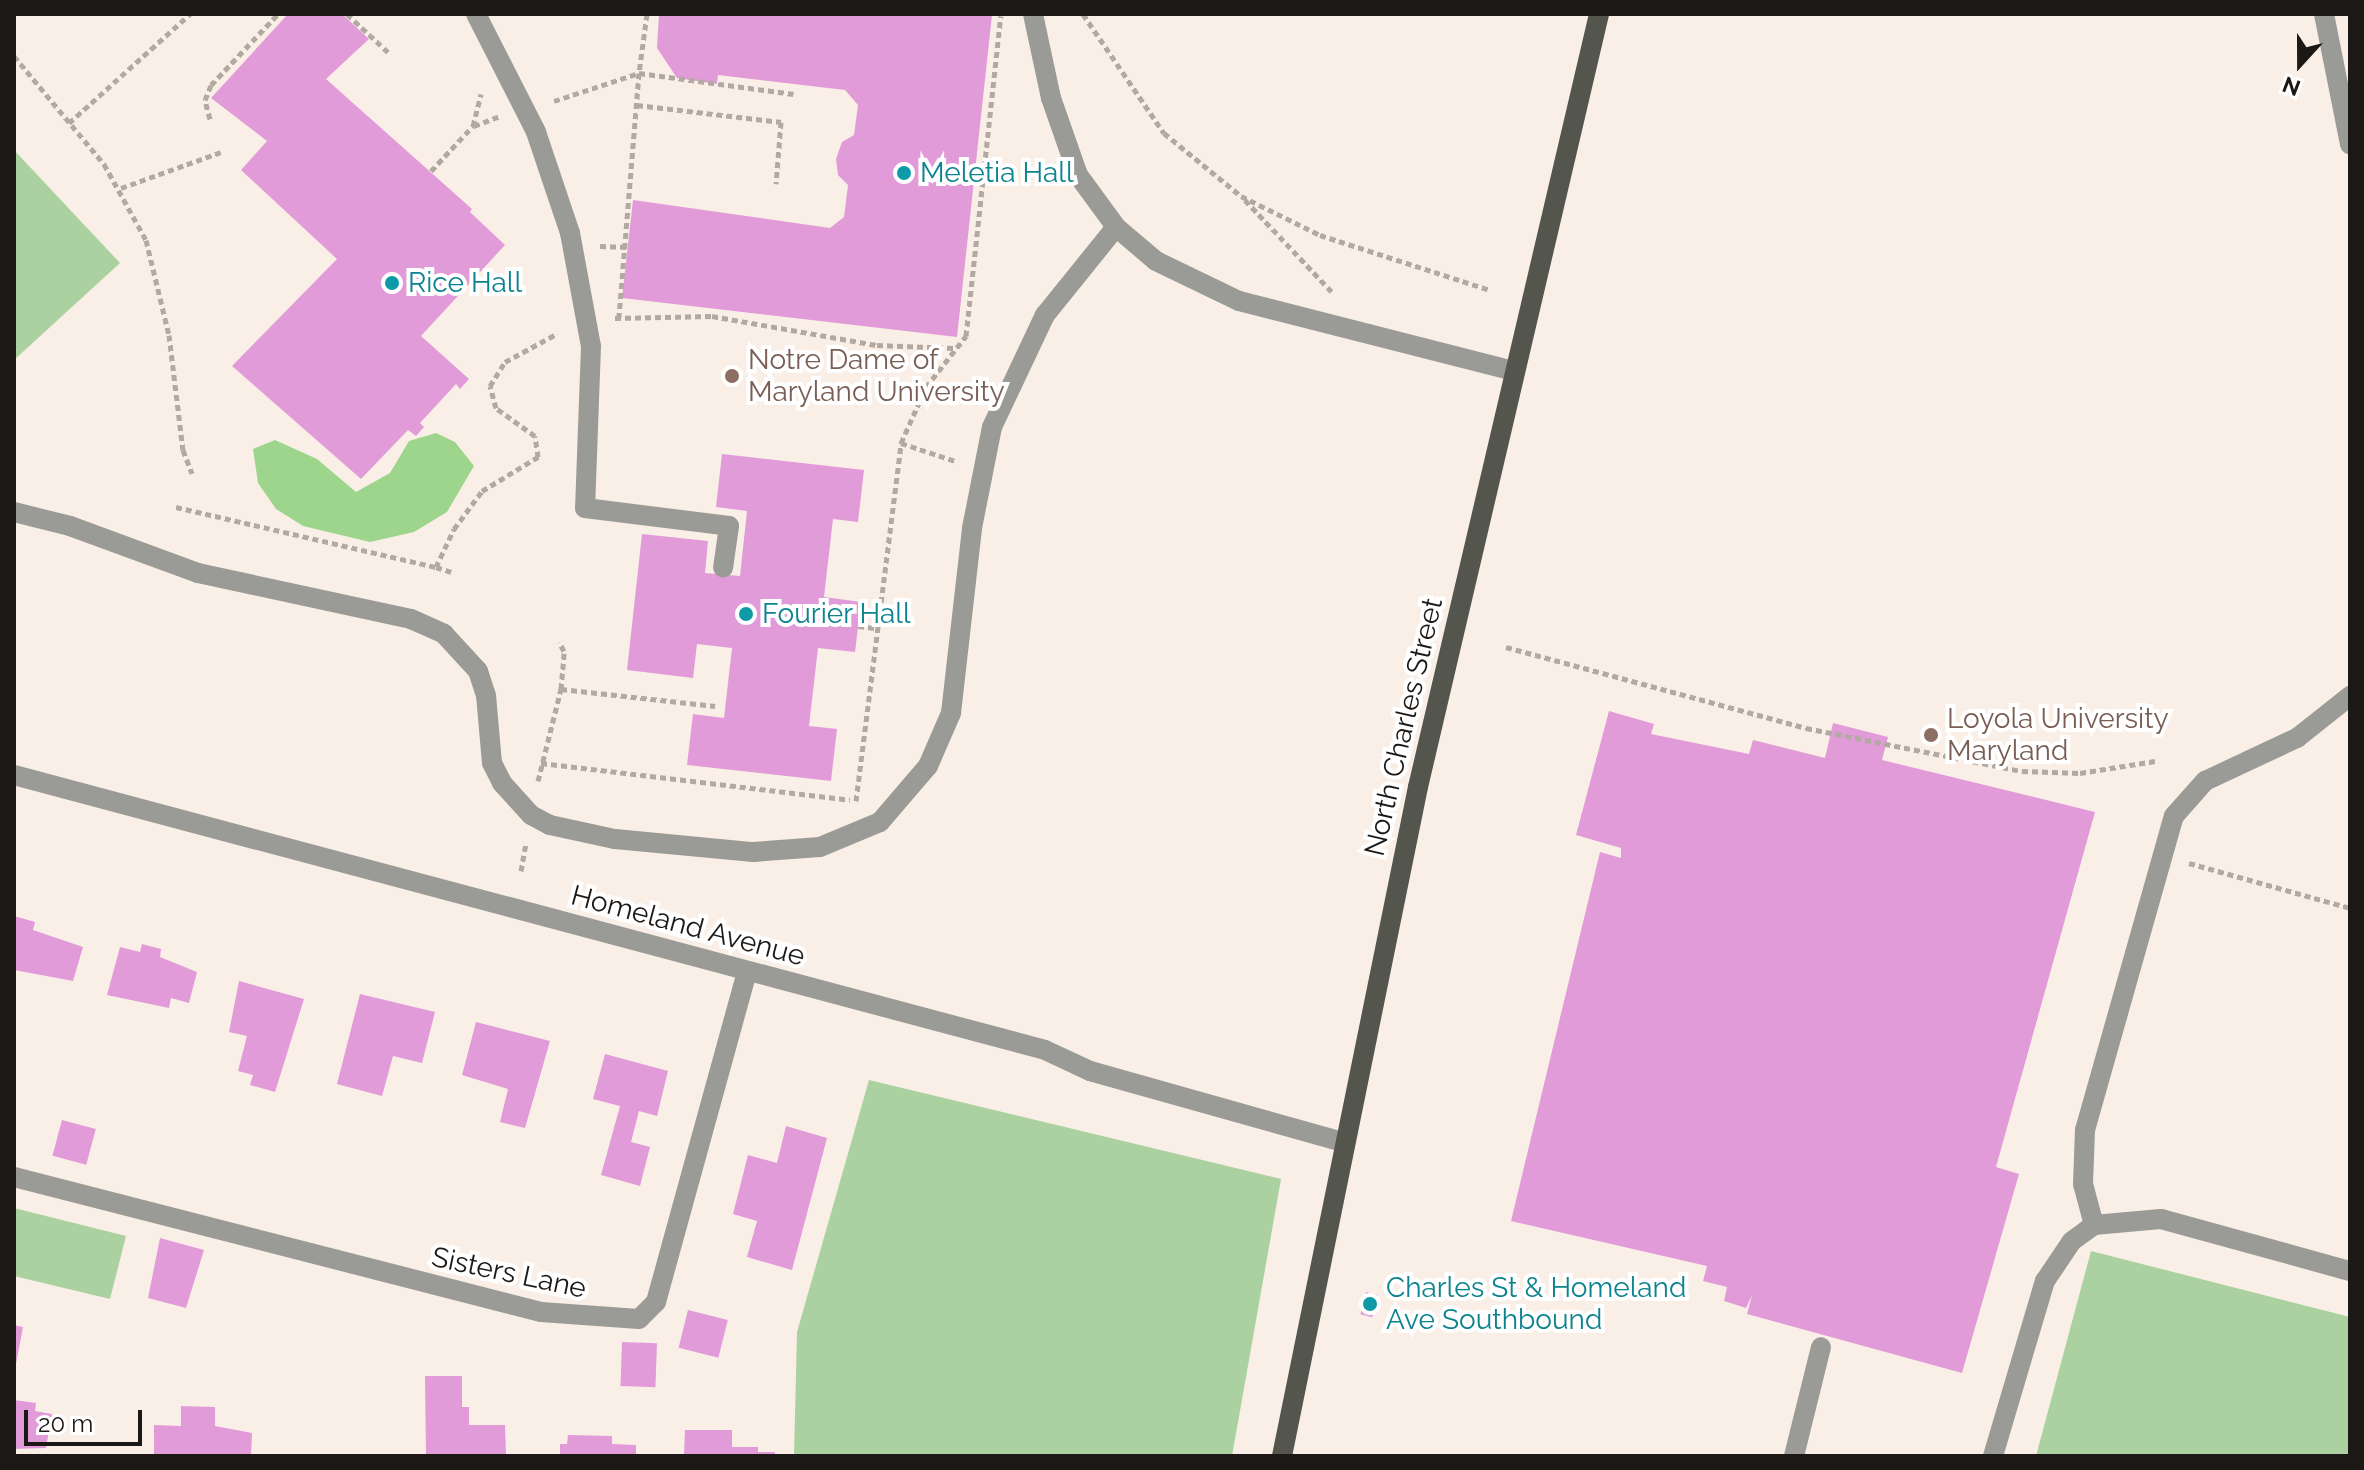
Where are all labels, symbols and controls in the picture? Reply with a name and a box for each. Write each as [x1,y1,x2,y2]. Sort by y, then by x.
north arrow [2260,24,2340,104]
text: N [2279,71,2304,102]
place label: Meletia Hall [920,156,1074,190]
marker: Meletia Hall [895,164,913,182]
place label: Rice Hall [408,266,522,300]
marker: Rice Hall [383,274,401,292]
place label: Notre Dame of Maryland University [748,343,1005,409]
marker: Notre Dame of Maryland University [723,367,741,385]
street label: North Charles Street [1358,595,1450,859]
place label: Fourier Hall [762,597,911,631]
marker: Fourier Hall [737,605,755,623]
place label: Loyola University Maryland [1947,702,2169,768]
marker: Loyola University Maryland [1922,726,1940,744]
street label: Homeland Avenue [567,879,809,973]
street label: Sisters Lane [429,1240,589,1306]
place label: Charles St & Homeland Ave Southbound [1386,1271,1686,1337]
marker: Charles St & Homeland Ave Southbound [1361,1295,1379,1313]
scale bar [28,1394,146,1444]
text: 20 m [38,1409,93,1438]

